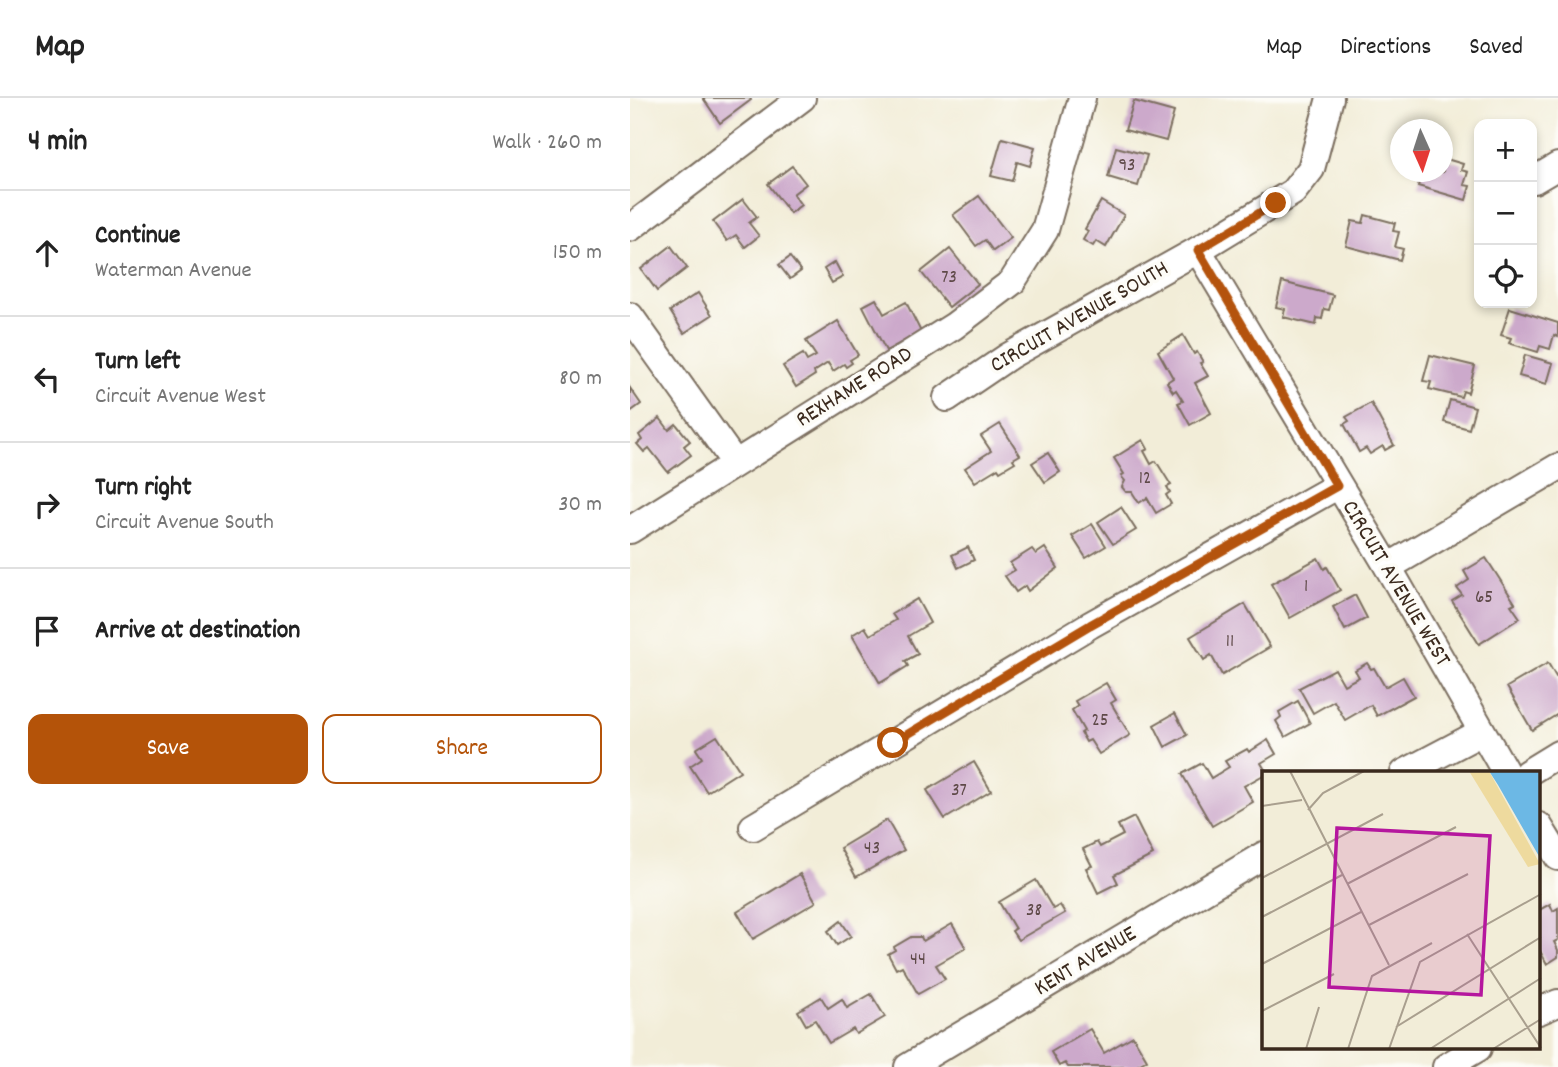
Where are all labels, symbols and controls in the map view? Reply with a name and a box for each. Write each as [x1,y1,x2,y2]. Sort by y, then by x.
text: Map [35,25,85,72]
text: Map [1266,31,1302,65]
text: Directions [1340,31,1431,65]
text: Saved [1469,31,1523,65]
north arrow [1390,119,1453,182]
map controls [1474,119,1537,308]
button: + [1474,119,1537,182]
text: 4 min [28,122,87,165]
text: Walk · 260 m [492,127,602,160]
house number: 93 [1118,153,1136,180]
button: − [1474,182,1537,245]
route end [1260,187,1291,218]
text: Continue [95,218,180,255]
icon: ahead [28,234,66,272]
text: 150 m [553,237,602,270]
button: locate [1474,245,1537,308]
street label: CIRCUIT AVENUE SOUTH [985,253,1175,383]
text: Waterman Avenue [95,255,252,288]
house number: 73 [941,265,957,292]
street label: REXHAME ROAD [790,339,920,437]
text: Turn left [95,344,181,381]
icon: left [28,360,66,398]
text: 80 m [559,363,602,396]
text: Circuit Avenue West [95,381,266,414]
house number: 12 [1139,466,1151,493]
text: Turn right [95,470,192,507]
icon: right [28,486,66,524]
text: 30 m [558,489,602,522]
street label: CIRCUIT AVENUE WEST [1332,495,1458,673]
text: Circuit Avenue South [95,507,274,540]
house number: 1 [1304,574,1308,601]
house number: 65 [1475,585,1493,612]
icon: arrive [28,612,66,650]
text: Arrive at destination [95,613,300,650]
house number: 11 [1226,629,1234,656]
house number: 25 [1091,708,1109,735]
button: Save [28,714,308,784]
button: Share [322,714,602,784]
route start [877,727,908,758]
inset map [1262,771,1541,1049]
house number: 37 [951,778,967,805]
house number: 43 [864,836,880,863]
house number: 38 [1026,898,1042,925]
street label: KENT AVENUE [1029,918,1144,1005]
house number: 44 [910,947,926,974]

